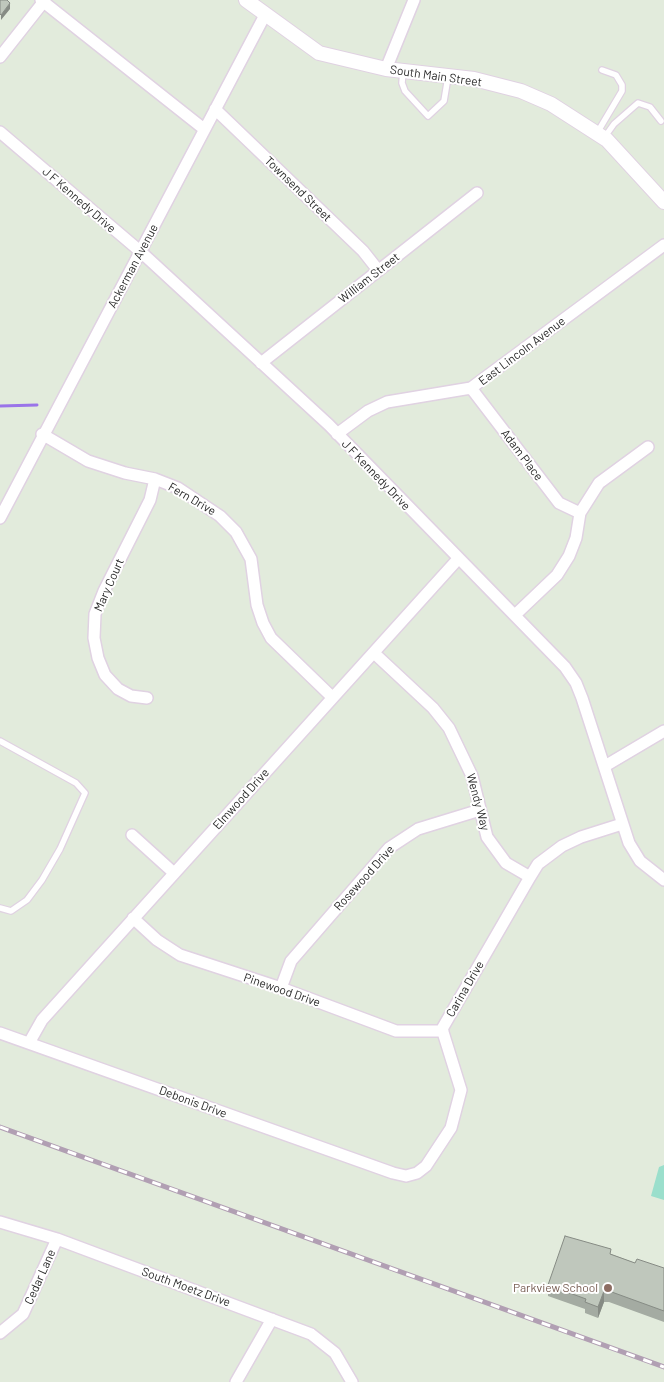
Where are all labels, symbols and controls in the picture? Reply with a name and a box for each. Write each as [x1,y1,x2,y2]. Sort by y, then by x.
street label: South Main Street [389,62,483,90]
street label: Townsend Street [261,153,335,225]
street label: J F Kennedy Drive [39,164,119,236]
street label: Ackerman Avenue [105,222,161,310]
street label: William Street [336,250,402,306]
street label: East Lincoln Avenue [476,314,568,388]
street label: Adam Place [498,426,546,484]
street label: J F Kennedy Drive [339,437,413,513]
street label: Fern Drive [166,480,218,518]
street label: Mary Court [91,556,127,614]
street label: Elmwood Drive [210,766,272,832]
street label: Wendy Way [463,772,493,832]
street label: Rosewood Drive [331,842,397,914]
street label: Carina Drive [443,958,487,1020]
street label: Pinewood Drive [242,970,322,1010]
street label: Debonis Drive [157,1083,229,1121]
street label: Cedar Lane [21,1247,59,1307]
street label: South Moetz Drive [140,1264,232,1310]
place label: Parkview School [513,1281,598,1295]
marker: Parkview School [602,1282,614,1294]

